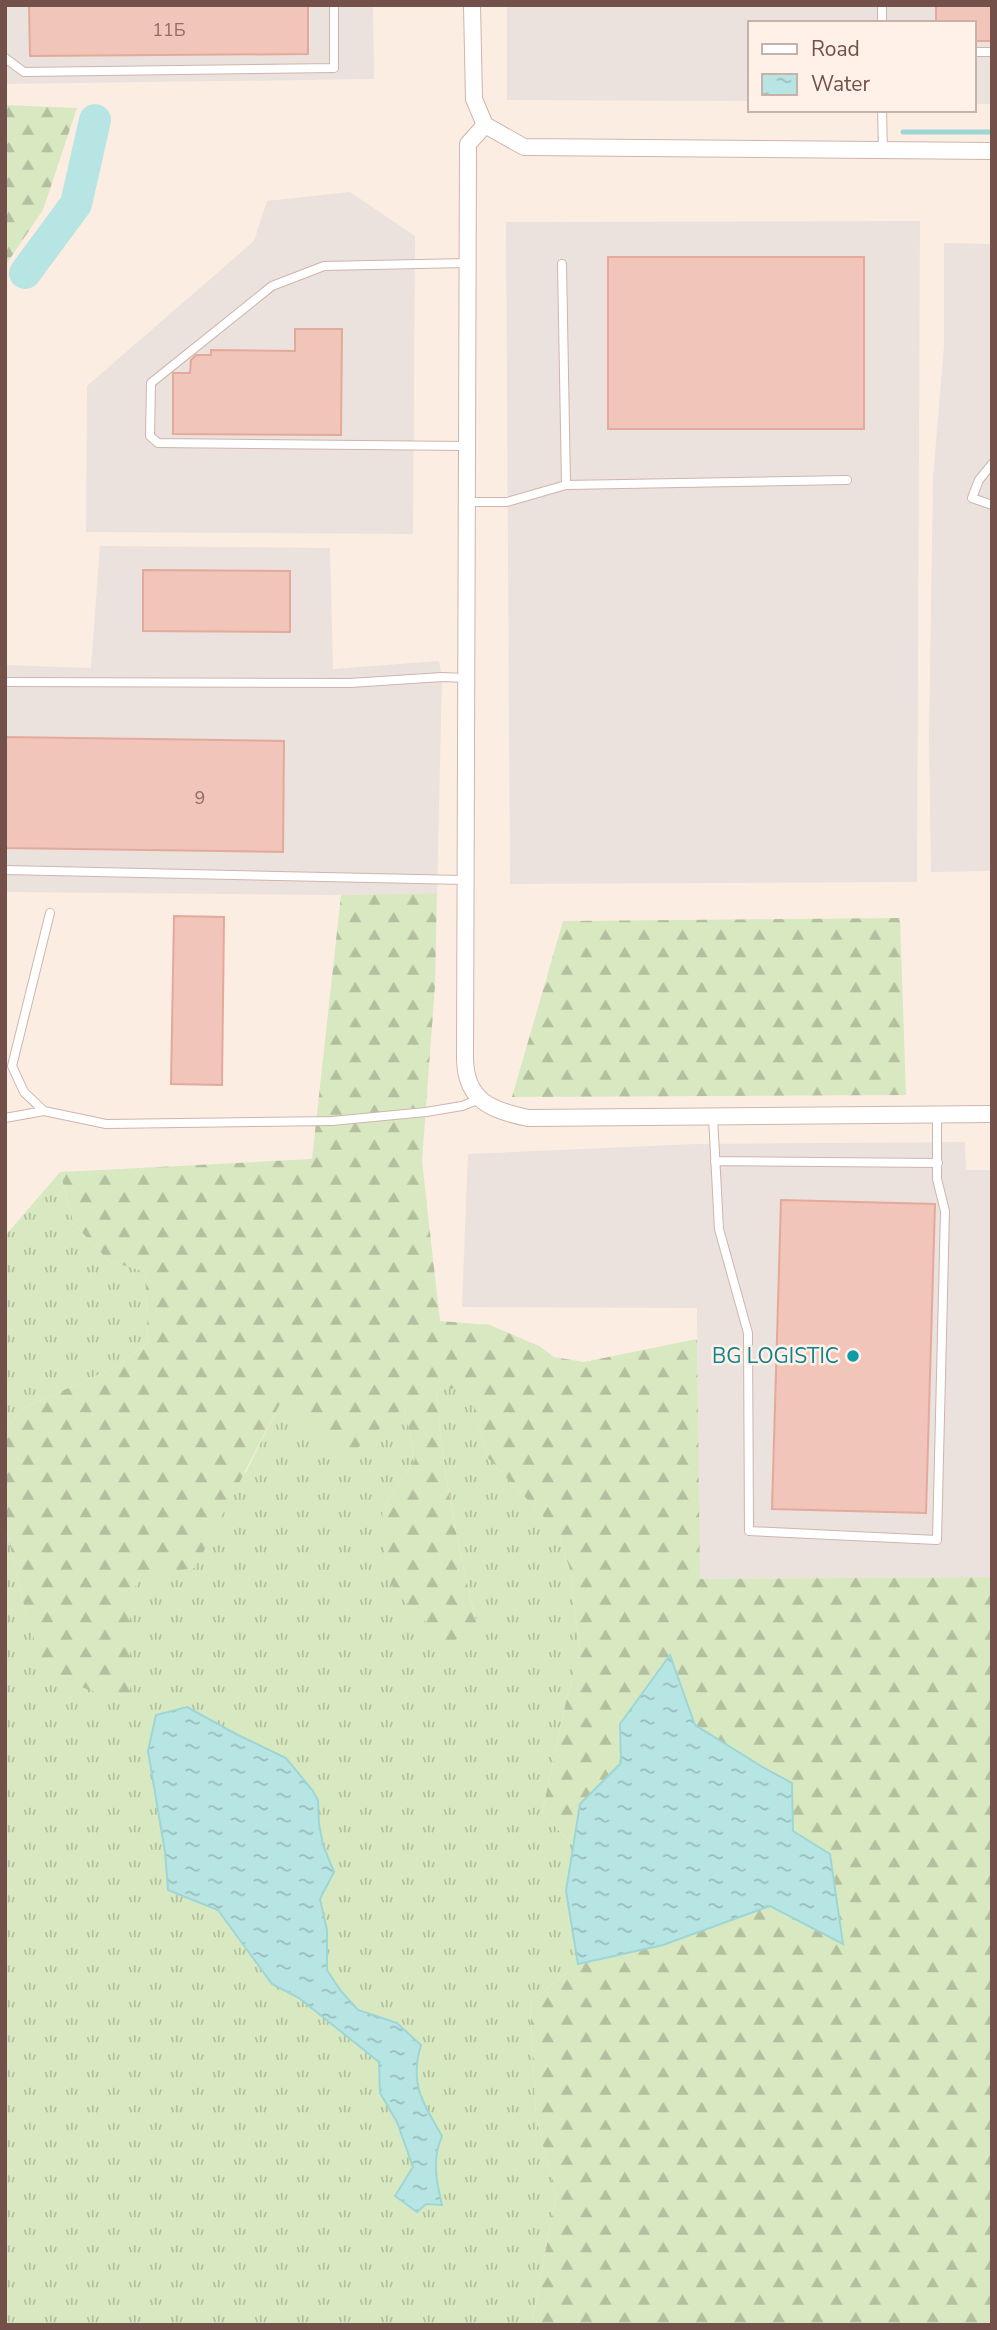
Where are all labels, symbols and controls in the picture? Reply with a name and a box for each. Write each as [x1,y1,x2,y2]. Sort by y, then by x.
house number: 11Б [152,18,186,42]
legend [748,21,976,112]
text: Road [811,35,860,63]
text: Water [811,70,870,98]
house number: 9 [195,786,205,810]
place label: BG LOGISTIC [712,1342,839,1370]
marker: BG LOGISTIC [845,1348,861,1364]

